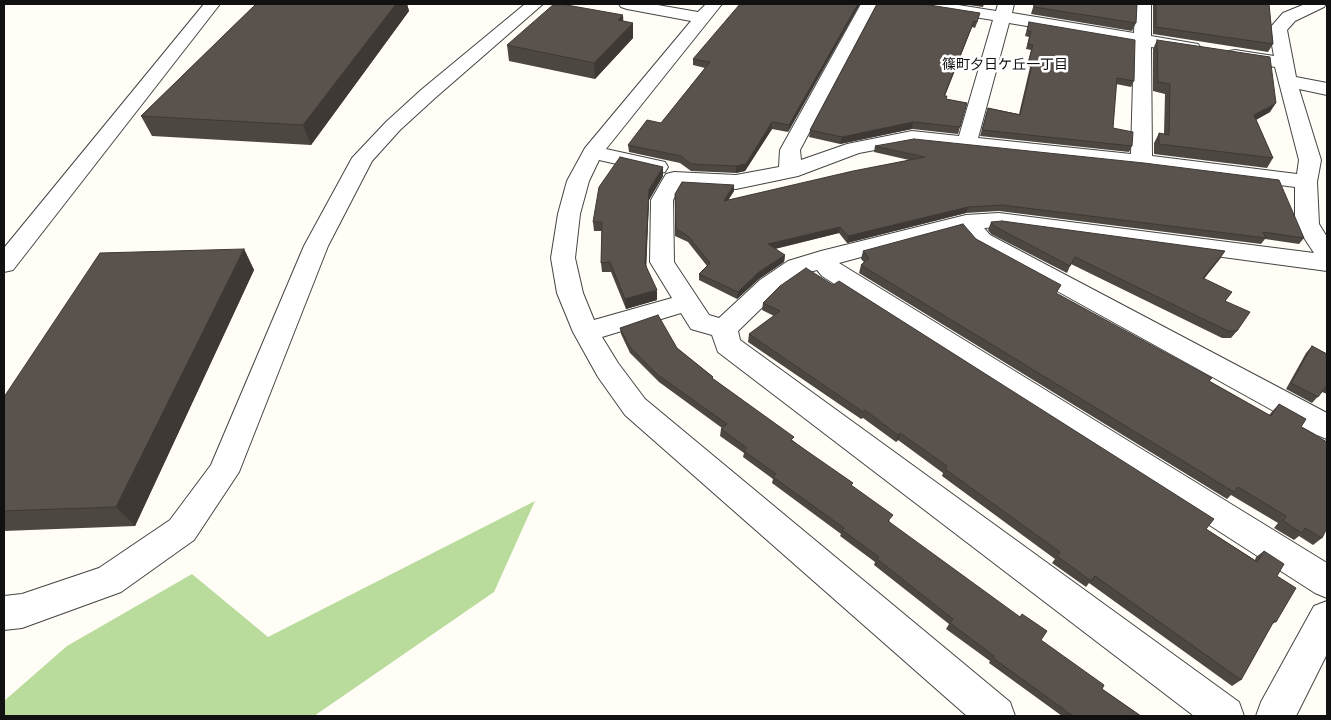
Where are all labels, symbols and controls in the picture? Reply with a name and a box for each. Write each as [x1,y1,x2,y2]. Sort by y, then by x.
district label: 篠町夕日ケ丘一丁目 [942,56,1068,72]

